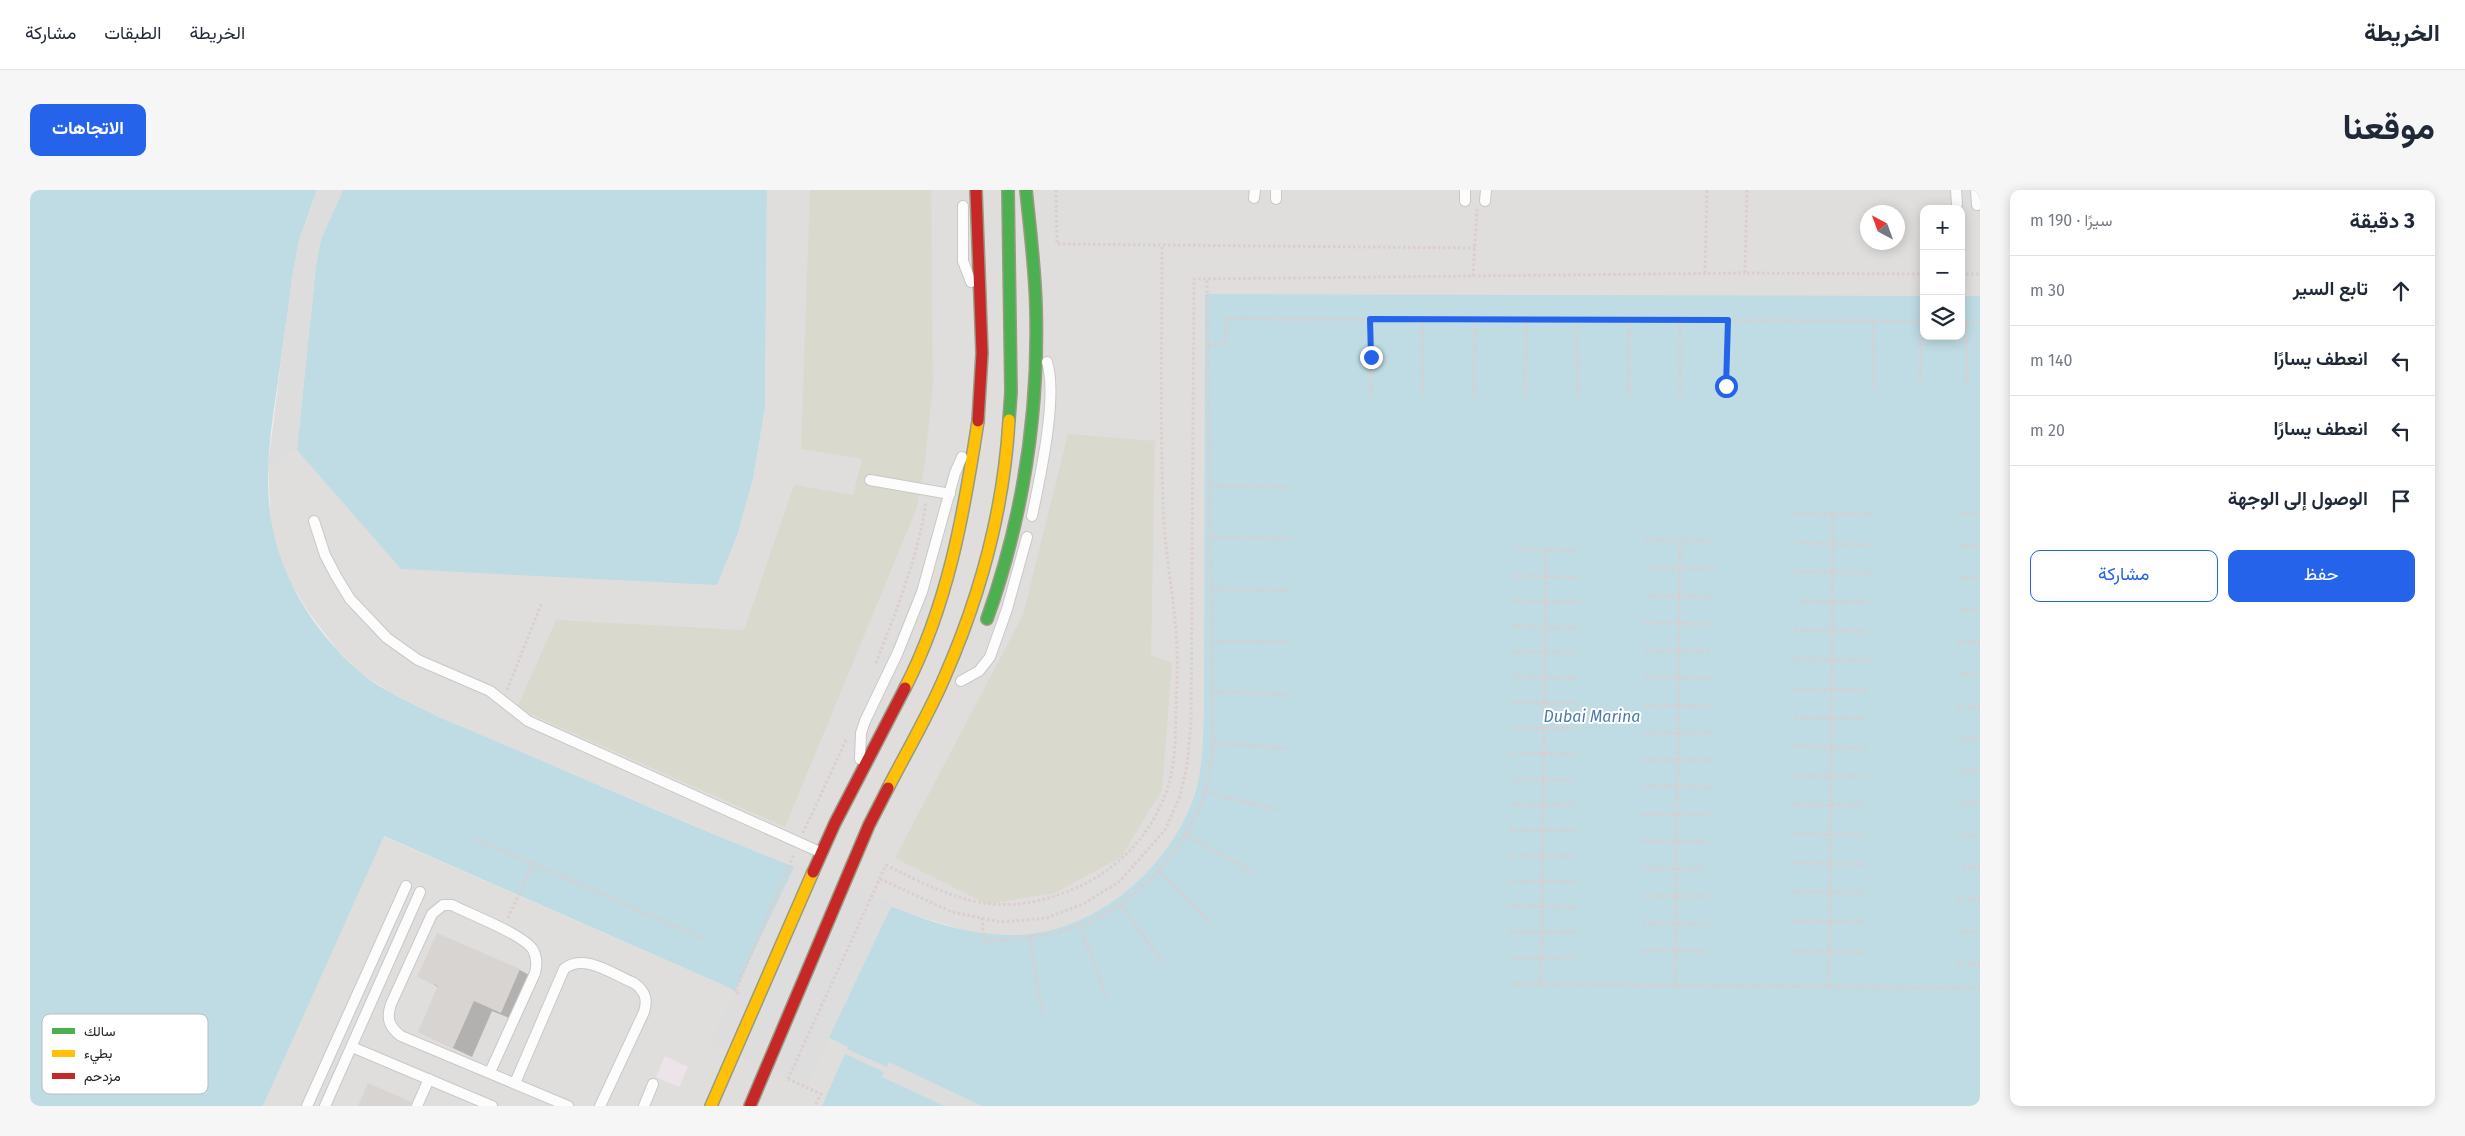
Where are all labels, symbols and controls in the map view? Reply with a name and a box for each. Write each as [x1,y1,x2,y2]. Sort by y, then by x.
text: الخريطة [2364,19,2440,47]
text: مشاركة [25,22,76,44]
text: الطبقات [104,22,161,44]
text: الخريطة [189,22,245,44]
button: الاتجاهات [30,104,146,156]
text: موقعنا [2342,106,2435,148]
north arrow [1860,205,1905,250]
map controls [1920,205,1965,340]
button: + [1920,205,1965,250]
text: 3 دقيقة [2350,208,2415,234]
text: سيرًا · 190 m [2030,211,2112,230]
button: − [1920,250,1965,295]
text: تابع السير [2293,277,2368,300]
icon: ahead [2387,277,2415,305]
text: 30 m [2030,281,2065,300]
button: layers [1920,295,1965,340]
route end [1360,346,1383,369]
text: انعطف يسارًا [2274,347,2368,370]
icon: left [2387,347,2415,375]
text: 140 m [2030,351,2072,370]
route start [1715,375,1738,398]
text: انعطف يسارًا [2274,417,2368,440]
icon: left [2387,417,2415,445]
text: 20 m [2030,421,2065,440]
text: الوصول إلى الوجهة [2228,487,2368,510]
icon: arrive [2387,487,2415,515]
button: مشاركة [2030,550,2218,602]
button: حفظ [2228,550,2415,602]
water label: Dubai Marina [1544,707,1640,726]
legend [42,1014,208,1094]
text: سالك [84,1023,115,1040]
text: بطيء [84,1045,112,1065]
text: مزدحم [84,1068,121,1085]

